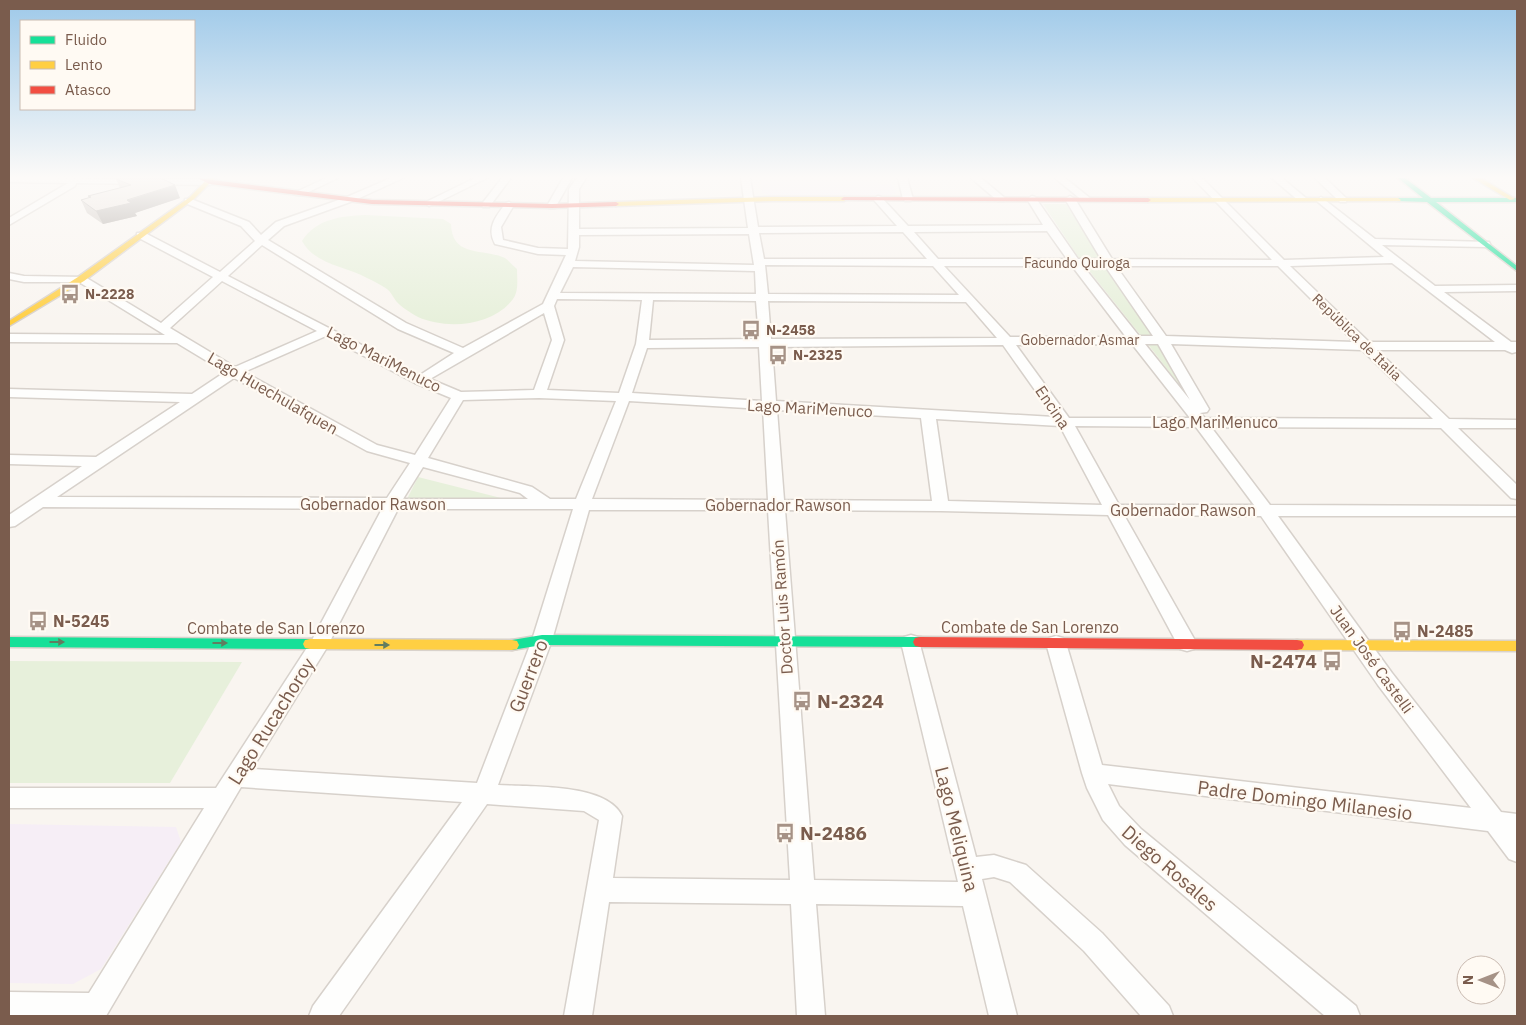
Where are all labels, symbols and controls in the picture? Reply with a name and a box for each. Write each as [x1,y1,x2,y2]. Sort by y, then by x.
legend [20,20,195,110]
text: Fluido [65,30,107,49]
text: Lento [65,55,103,74]
text: Atasco [65,80,111,99]
street label: Facundo Quiroga [1024,254,1131,272]
bus stop icon: N-2228 [59,283,81,305]
place label: N-2228 [85,285,134,303]
street label: República de Italia [1308,290,1406,385]
bus stop icon: N-2458 [740,319,762,341]
place label: N-2458 [766,321,815,339]
street label: Lago MariMenuco [323,322,445,397]
street label: Gobernador Asmar [1021,331,1139,349]
bus stop icon: N-2325 [767,344,789,366]
place label: N-2325 [793,346,842,364]
street label: Lago Huechulafquen [204,348,342,438]
street label: Encina [1031,381,1075,433]
street label: Lago MariMenuco [747,395,873,421]
street label: Lago MariMenuco [1152,412,1278,432]
street label: Gobernador Rawson [300,494,446,514]
street label: Gobernador Rawson [705,495,851,515]
street label: Gobernador Rawson [1110,500,1256,520]
street label: Doctor Luis Ramón [767,539,797,675]
street label: Juan José Castelli [1326,601,1418,717]
bus stop icon: N-5245 [27,610,49,632]
place label: N-5245 [53,611,110,631]
street label: Combate de San Lorenzo [941,617,1119,637]
street label: Combate de San Lorenzo [187,618,365,638]
bus stop icon: N-2485 [1391,620,1413,642]
place label: N-2485 [1417,621,1474,641]
street label: Guerrero [503,636,553,716]
one-way arrow [50,638,66,646]
one-way arrow [212,639,228,647]
one-way arrow [375,641,391,649]
place label: N-2474 [1250,649,1317,673]
bus stop icon: N-2474 [1321,650,1343,672]
street label: Lago Rucachoroy [222,653,320,789]
place label: N-2324 [817,689,884,713]
bus stop icon: N-2324 [791,690,813,712]
street label: Lago Meliquina [930,764,984,894]
street label: Padre Domingo Milanesio [1196,775,1414,825]
street label: Diego Rosales [1117,820,1223,916]
place label: N-2486 [800,821,867,845]
bus stop icon: N-2486 [774,822,796,844]
north arrow [1456,955,1506,1005]
text: N [1459,975,1477,985]

